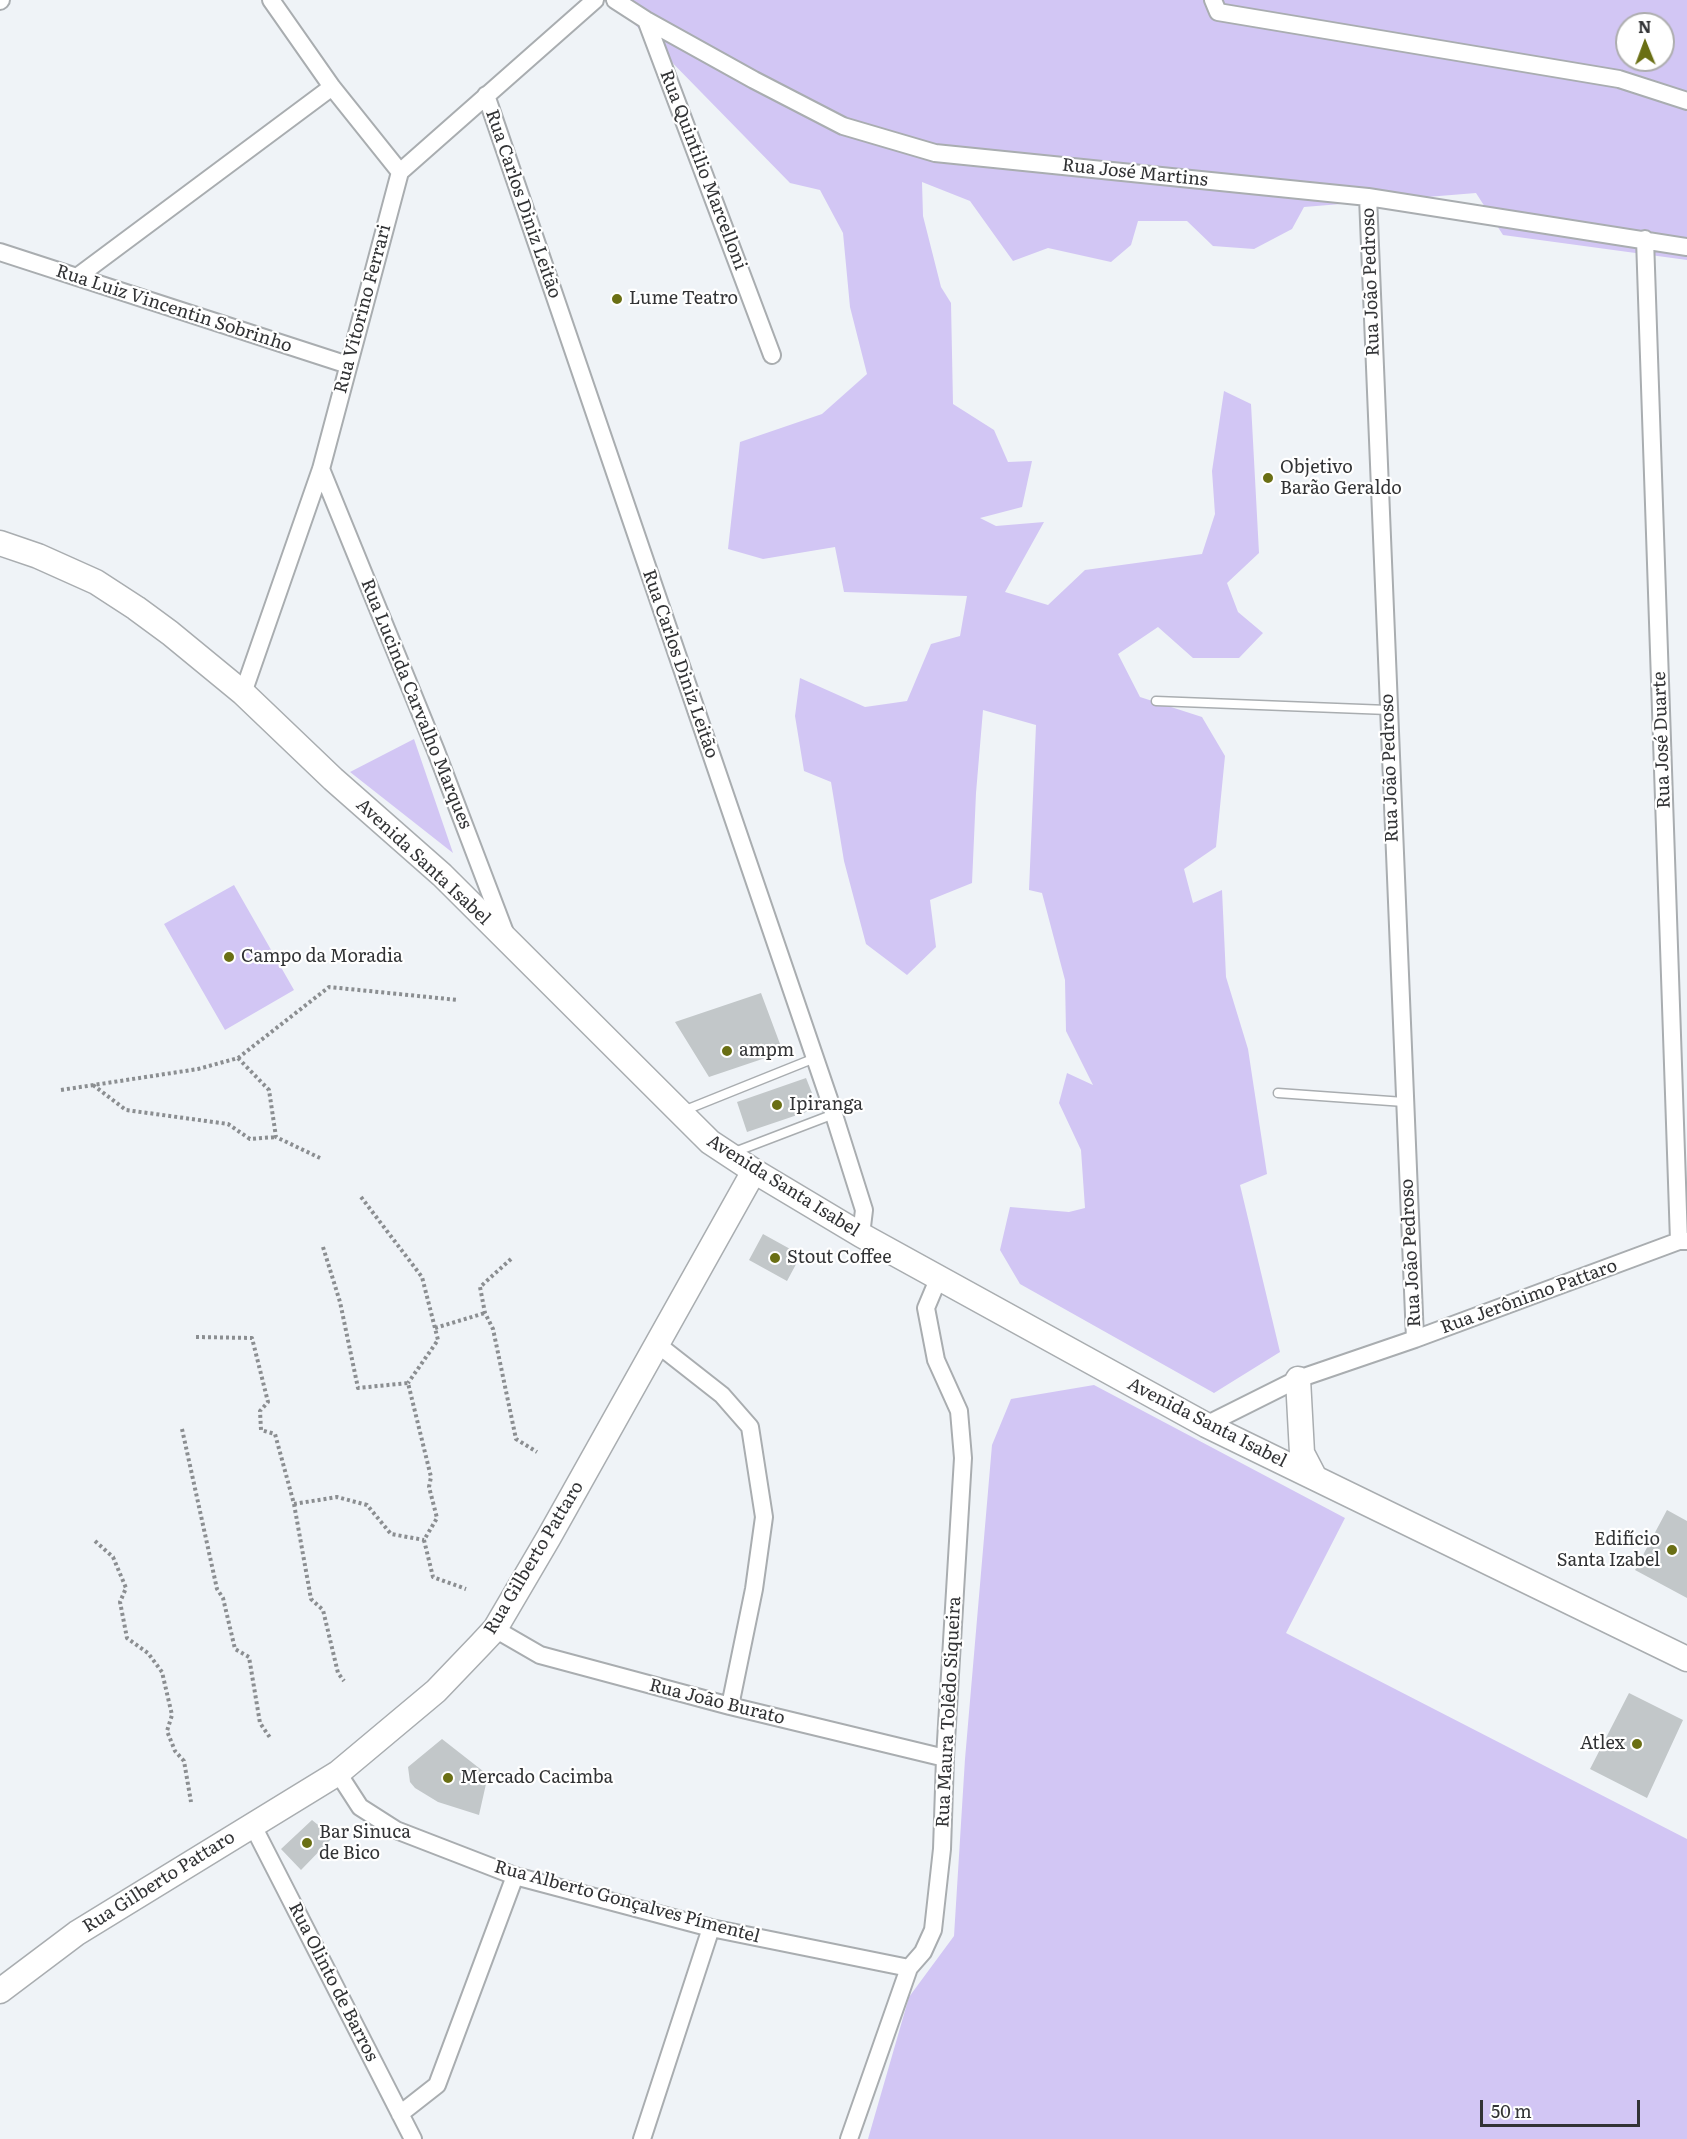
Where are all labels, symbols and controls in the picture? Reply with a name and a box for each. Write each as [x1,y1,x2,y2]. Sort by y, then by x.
north arrow [1615,12,1675,72]
text: N [1638,14,1652,38]
street label: Rua Quintilio Marcelloni [655,67,751,273]
street label: Rua Carlos Diniz Leitão [480,107,566,301]
street label: Rua José Martins [1061,155,1209,191]
street label: Rua João Pedroso [1358,207,1384,357]
street label: Rua Vitorino Ferrari [330,222,396,396]
street label: Rua Luiz Vincentin Sobrinho [53,261,295,357]
place label: Lume Teatro [629,288,738,310]
marker: Lume Teatro [610,292,624,306]
place label: Objetivo Barão Geraldo [1280,457,1402,500]
marker: Objetivo Barão Geraldo [1261,471,1275,485]
street label: Rua Carlos Diniz Leitão [637,567,723,761]
street label: Rua Lucinda Carvalho Marques [356,576,476,832]
street label: Rua José Duarte [1649,671,1675,809]
street label: Rua João Pedroso [1377,693,1403,843]
street label: Avenida Santa Isabel [351,794,495,930]
place label: Campo da Moradia [241,946,403,968]
marker: Campo da Moradia [222,950,236,964]
place label: ampm [739,1040,794,1062]
marker: ampm [720,1044,734,1058]
place label: Ipiranga [789,1094,863,1116]
marker: Ipiranga [770,1098,784,1112]
street label: Avenida Santa Isabel [703,1130,863,1242]
street label: Rua João Pedroso [1396,1178,1426,1328]
place label: Stout Coffee [787,1247,892,1269]
marker: Stout Coffee [768,1251,782,1265]
street label: Rua Jerônimo Pattaro [1438,1255,1620,1339]
street label: Avenida Santa Isabel [1124,1373,1290,1473]
street label: Rua Gilberto Pattaro [480,1477,588,1639]
place label: Edifício Santa Izabel [1557,1529,1660,1572]
marker: Edifício Santa Izabel [1665,1543,1679,1557]
street label: Rua Maura Tolêdo Siqueira [932,1596,966,1828]
street label: Rua João Burato [647,1675,787,1729]
place label: Atlex [1580,1733,1625,1755]
marker: Atlex [1630,1737,1644,1751]
place label: Mercado Cacimba [460,1767,613,1789]
marker: Mercado Cacimba [441,1771,455,1785]
place label: Bar Sinuca de Bico [319,1822,411,1864]
street label: Rua Gilberto Pattaro [79,1826,239,1938]
marker: Bar Sinuca de Bico [300,1836,314,1850]
street label: Rua Alberto Gonçalves Pímentel [492,1856,762,1948]
street label: Rua Olinto de Barros [284,1899,382,2065]
scale bar [1483,2088,1644,2126]
text: 50 m [1491,2097,1532,2124]

